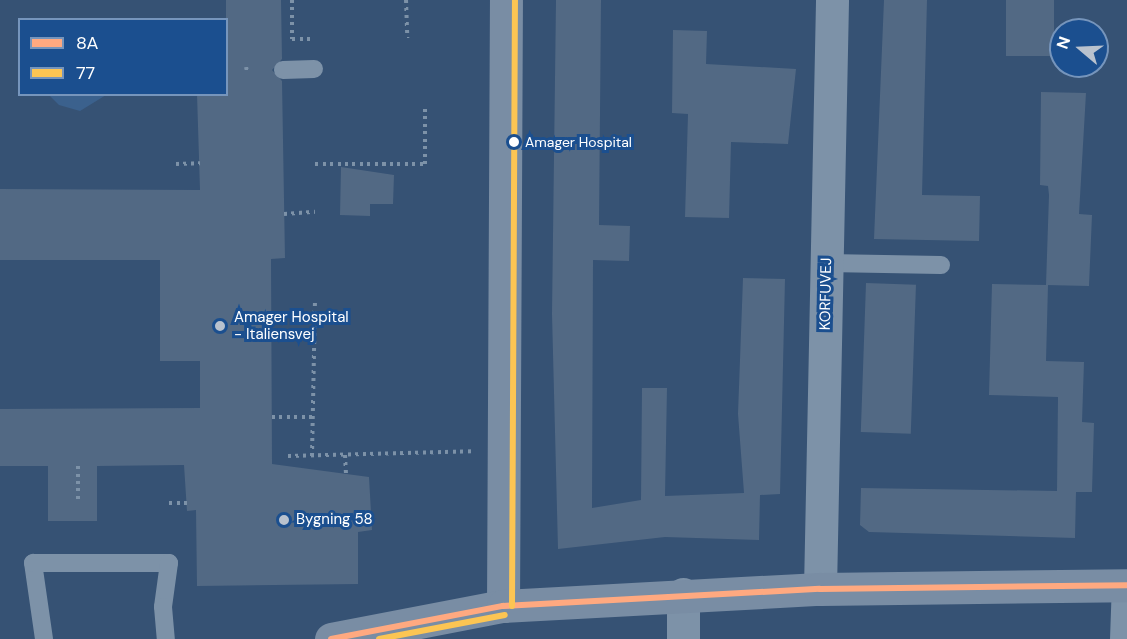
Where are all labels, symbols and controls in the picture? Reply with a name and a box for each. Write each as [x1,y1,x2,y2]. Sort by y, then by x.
legend [18,18,228,96]
north arrow [1049,18,1109,78]
text: 8A [76,31,98,55]
text: N [1052,34,1075,52]
text: 77 [76,61,95,85]
place label: Amager Hospital [525,134,632,150]
marker: Amager Hospital [508,136,520,148]
street label: KORFUVEJ [816,258,836,330]
place label: Amager Hospital - Italiensvej [234,308,349,343]
marker: Amager Hospital - Italiensvej [211,317,229,335]
place label: Bygning 58 [296,511,373,529]
marker: Bygning 58 [277,513,291,527]

